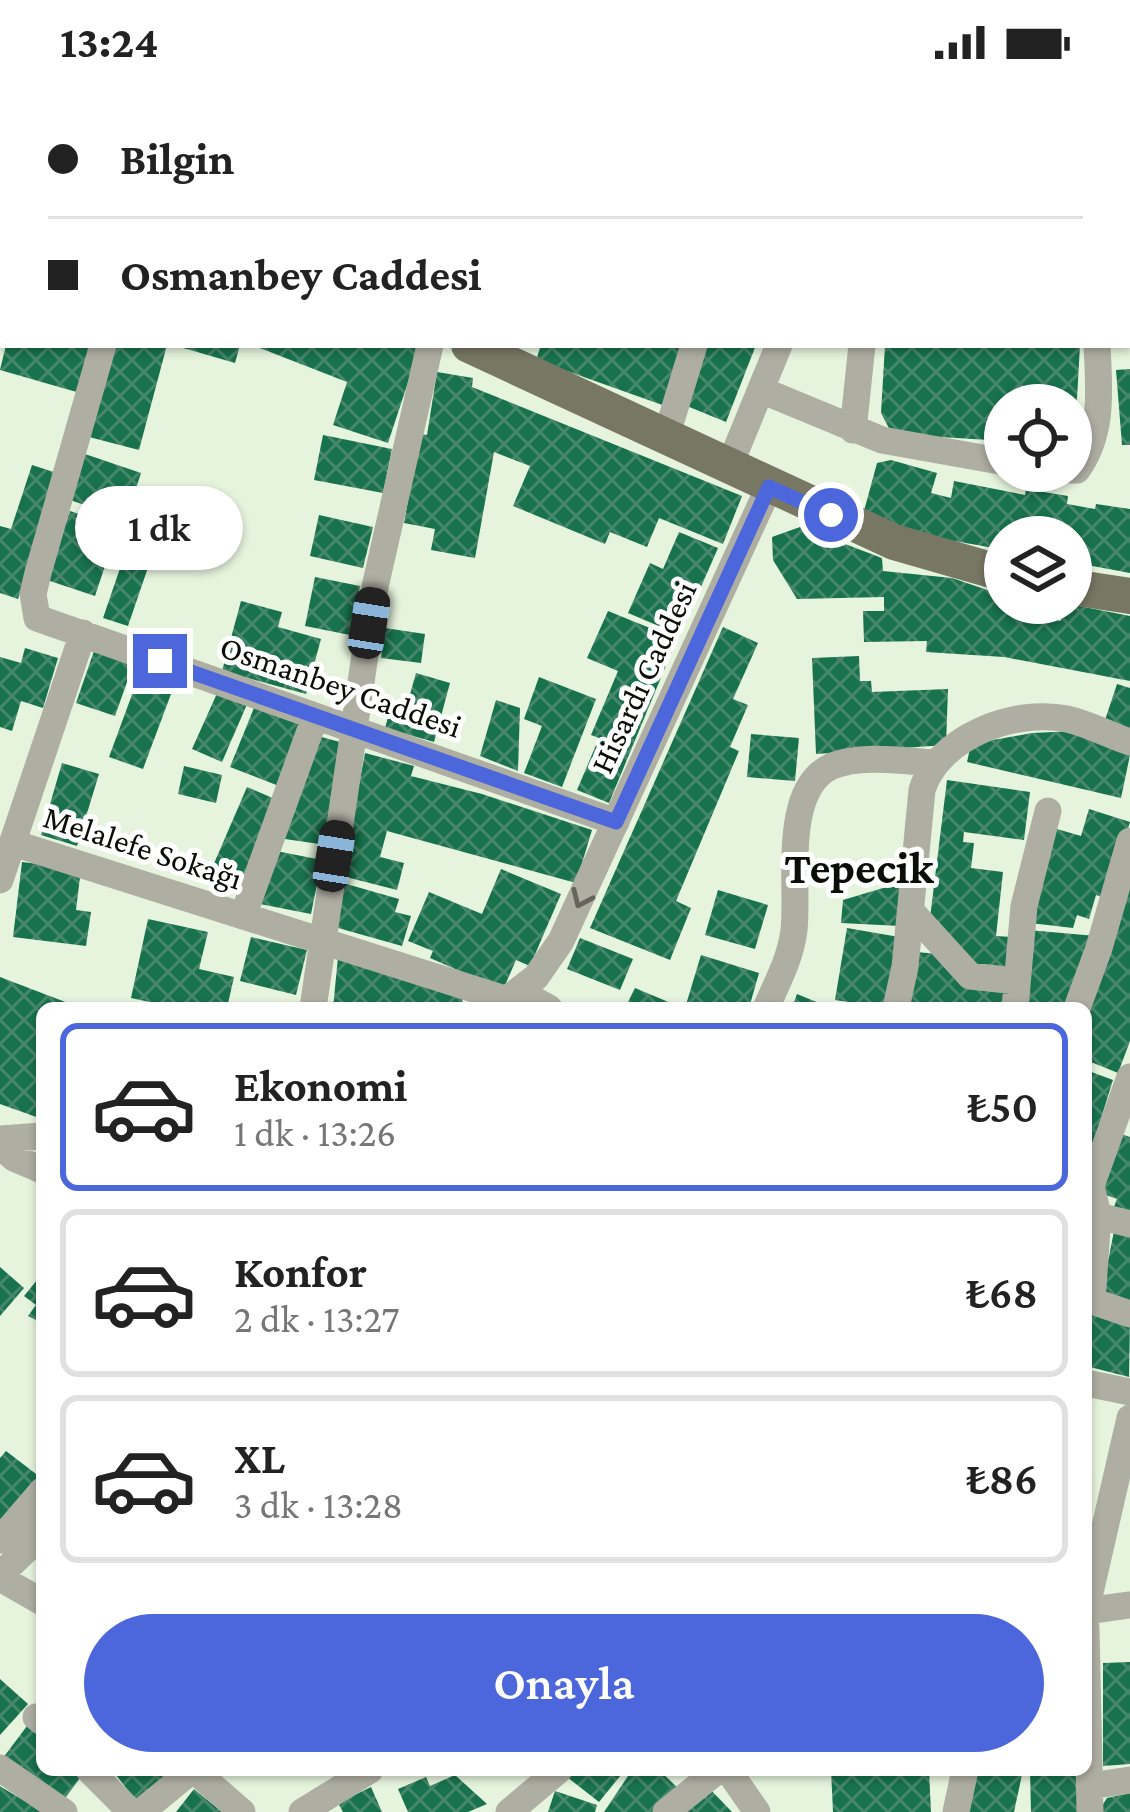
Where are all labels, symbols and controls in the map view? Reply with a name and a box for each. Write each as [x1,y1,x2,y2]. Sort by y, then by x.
text: 13:24 [60,17,159,67]
text: Bilgin [120,134,234,184]
text: Osmanbey Caddesi [120,250,481,300]
map controls [984,384,1092,624]
button: locate [984,384,1092,492]
callout: 1 dk [76,487,244,571]
route start [804,488,858,542]
text: 1 dk [128,506,190,549]
button: layers [984,516,1092,624]
street label: Hisardı Caddesi [582,575,704,779]
car [346,585,392,661]
street label: Osmanbey Caddesi [215,627,467,745]
route end [133,634,187,688]
street label: Melalefe Sokağı [39,797,247,897]
car [311,818,357,894]
district label: Tepecik [784,843,934,893]
one-way arrow [572,887,596,908]
icon: car [90,1053,198,1161]
text: Ekonomi [234,1061,407,1111]
text: ₺50 [968,1082,1038,1132]
text: 1 dk · 13:26 [234,1111,396,1154]
icon: car [90,1239,198,1347]
text: Konfor [234,1247,367,1297]
text: ₺68 [966,1268,1038,1318]
text: 2 dk · 13:27 [234,1297,399,1340]
icon: car [90,1425,198,1533]
text: XL [234,1433,285,1483]
text: ₺86 [966,1454,1038,1504]
text: 3 dk · 13:28 [234,1483,403,1526]
button: Onayla [84,1614,1044,1752]

